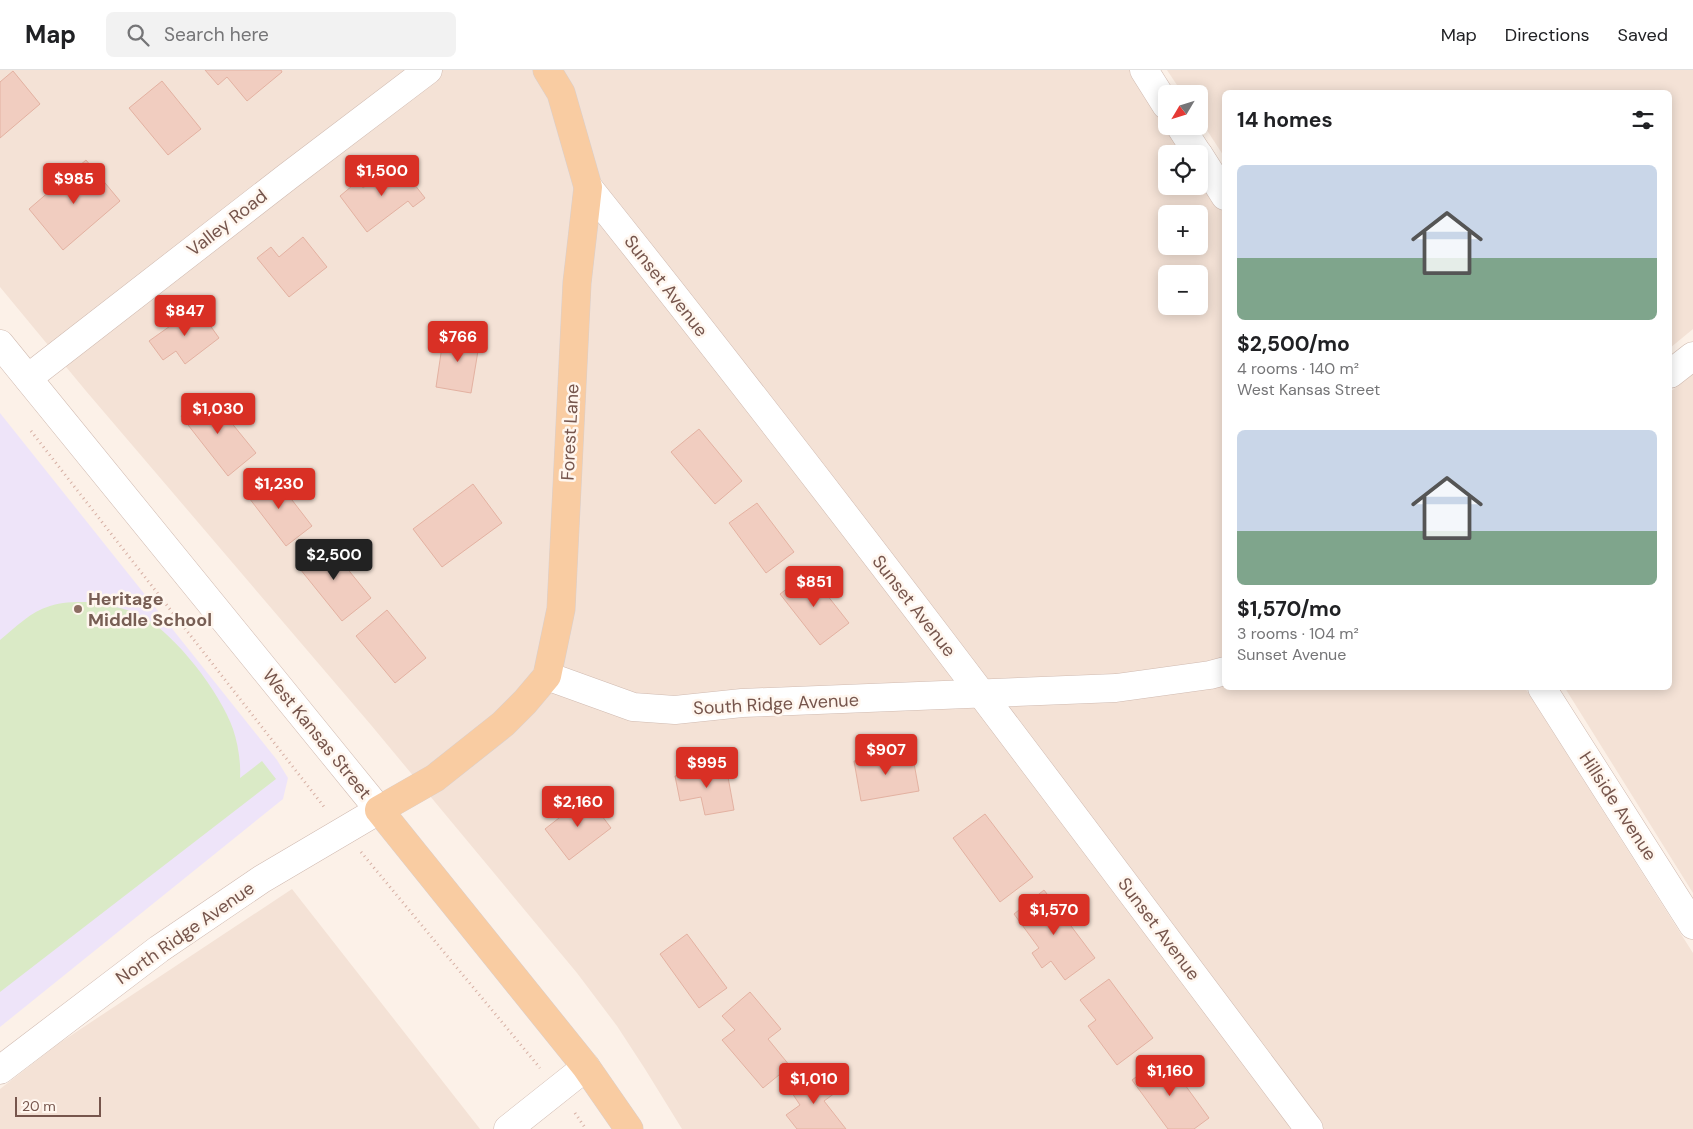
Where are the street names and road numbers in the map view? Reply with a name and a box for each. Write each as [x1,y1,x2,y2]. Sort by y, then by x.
street label: Valley Road [182,184,272,262]
street label: Sunset Avenue [619,230,713,342]
street label: Forest Lane [555,383,585,481]
street label: Sunset Avenue [867,550,961,662]
street label: West Kansas Street [257,664,377,804]
street label: South Ridge Avenue [693,688,859,720]
street label: Hillside Avenue [1574,747,1662,865]
street label: Sunset Avenue [1112,873,1206,985]
street label: North Ridge Avenue [111,876,259,990]

